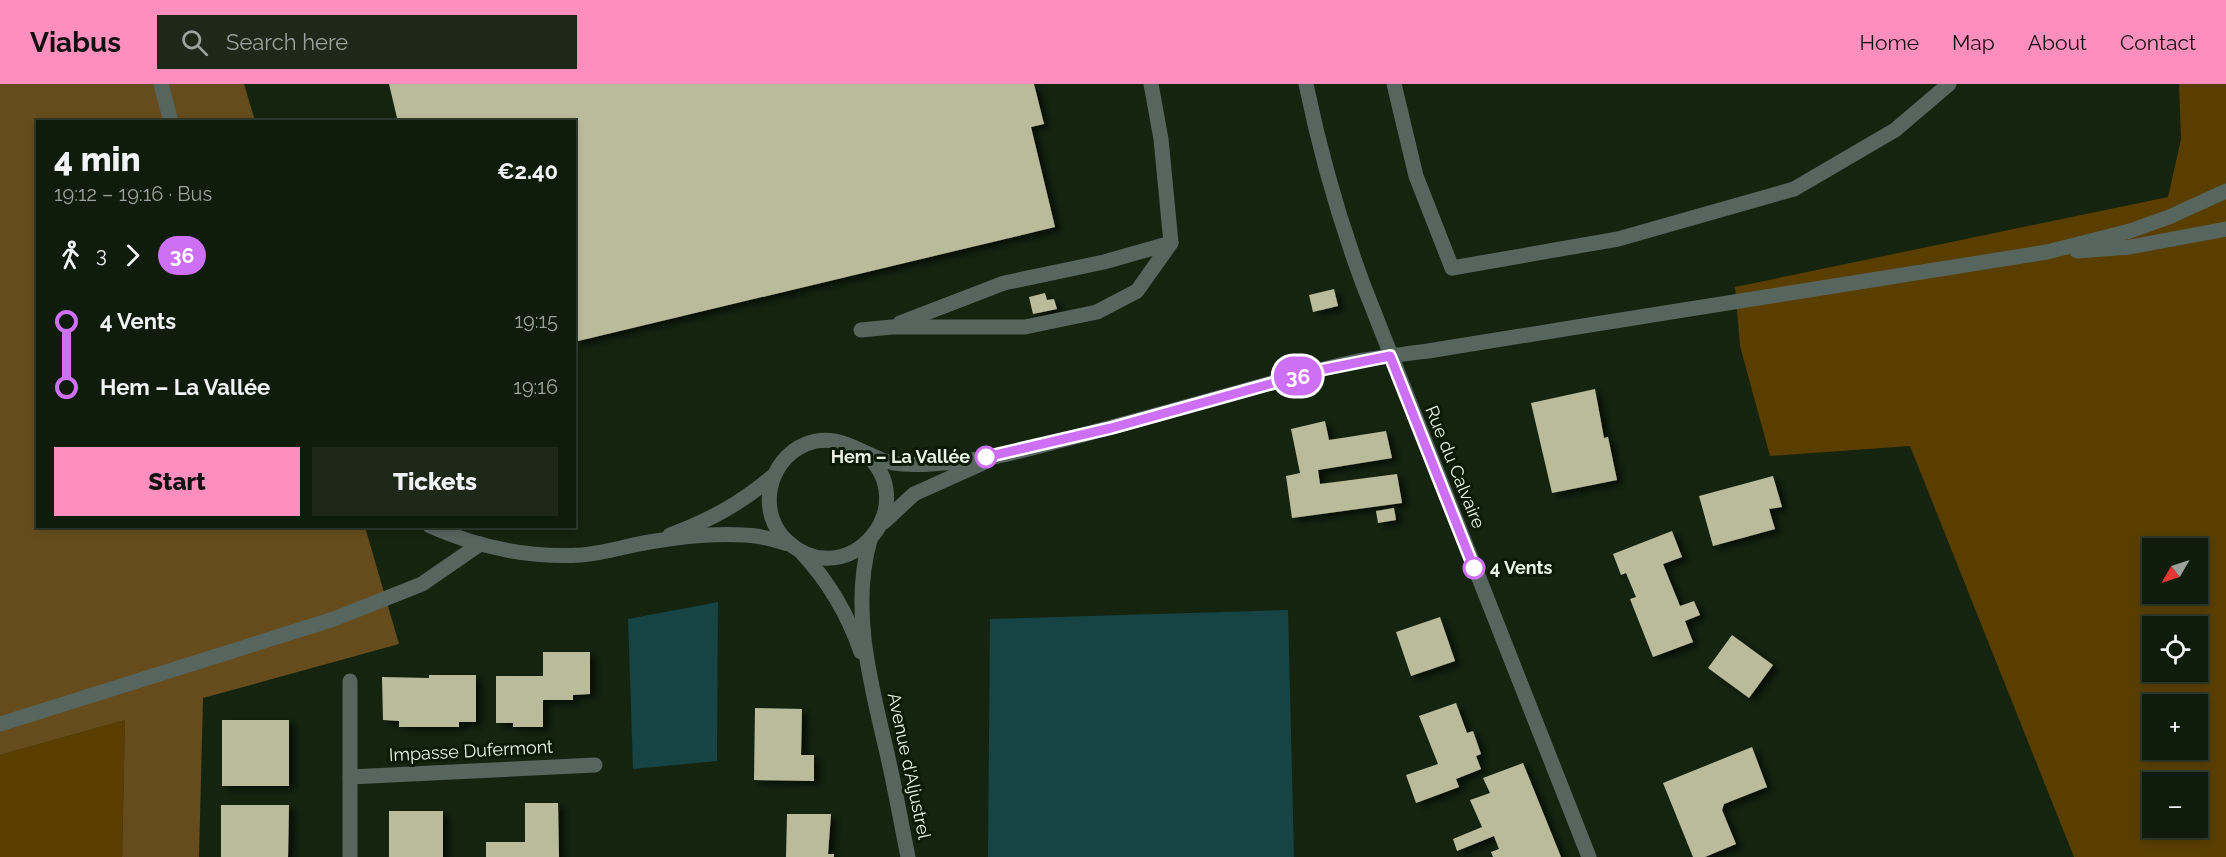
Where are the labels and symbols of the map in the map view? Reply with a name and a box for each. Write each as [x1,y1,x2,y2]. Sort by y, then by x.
line badge: 36 [1271,356,1325,396]
street label: Rue du Calvaire [1421,402,1490,532]
place label: Hem – La Vallée [831,446,970,467]
marker: Hem – La Vallée [975,446,997,468]
north arrow [2142,538,2208,604]
marker: 4 Vents [1463,557,1485,579]
place label: 4 Vents [1490,557,1552,578]
street label: Avenue d'Aljustrel [884,691,935,841]
street label: Impasse Dufermont [388,736,554,765]

